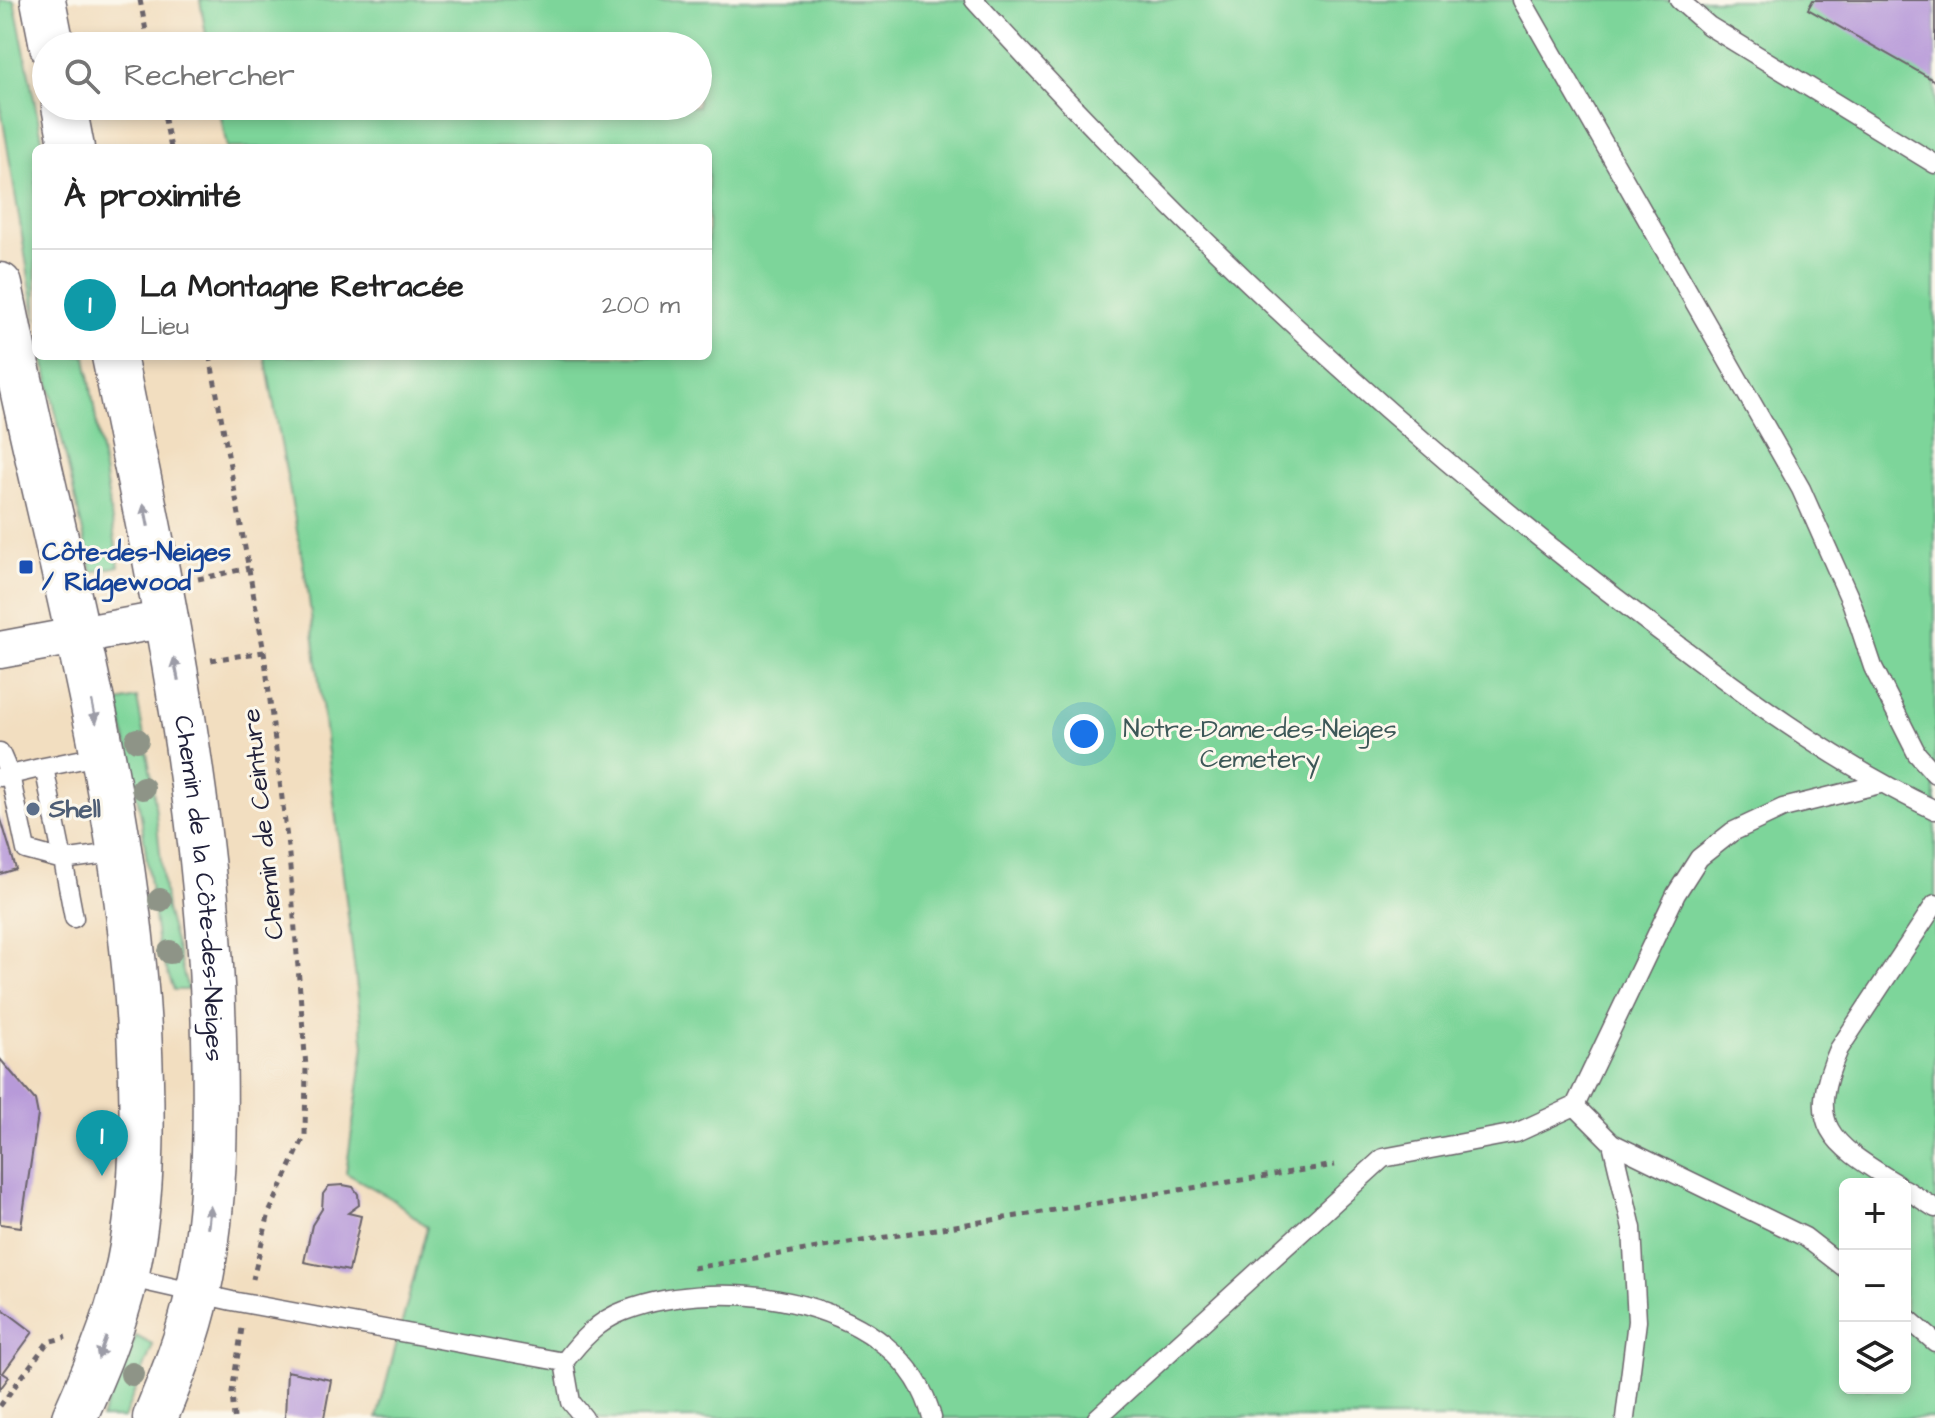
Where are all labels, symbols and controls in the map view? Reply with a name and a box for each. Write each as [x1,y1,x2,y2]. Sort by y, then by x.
search box [32,32,712,120]
icon: search [60,54,104,98]
text: Rechercher [124,55,295,97]
text: À proximité [64,172,241,220]
text: La Montagne Retracée [140,266,464,308]
text: 1 [88,287,92,323]
text: 200 m [602,287,680,323]
text: Lieu [140,308,189,344]
one-way arrow [139,502,152,527]
place label: Côte-des-Neiges / Ridgewood [42,534,231,603]
marker: Côte-des-Neiges / Ridgewood [17,558,35,576]
one-way arrow [169,656,181,681]
one-way arrow [88,700,101,725]
street label: Chemin de Ceinture [233,707,293,941]
park label: Notre-Dame-des-Neiges Cemetery [1123,711,1397,779]
street label: Chemin de la Côte-des-Neiges [165,713,232,1062]
your location [1064,714,1104,754]
place label: Shell [48,791,101,827]
marker: Shell [24,800,42,818]
pin: 1 [76,1110,128,1176]
map controls [1839,1178,1911,1394]
button: + [1839,1178,1911,1250]
one-way arrow [203,1204,216,1229]
button: − [1839,1250,1911,1322]
button: layers [1839,1322,1911,1394]
one-way arrow [95,1336,108,1360]

